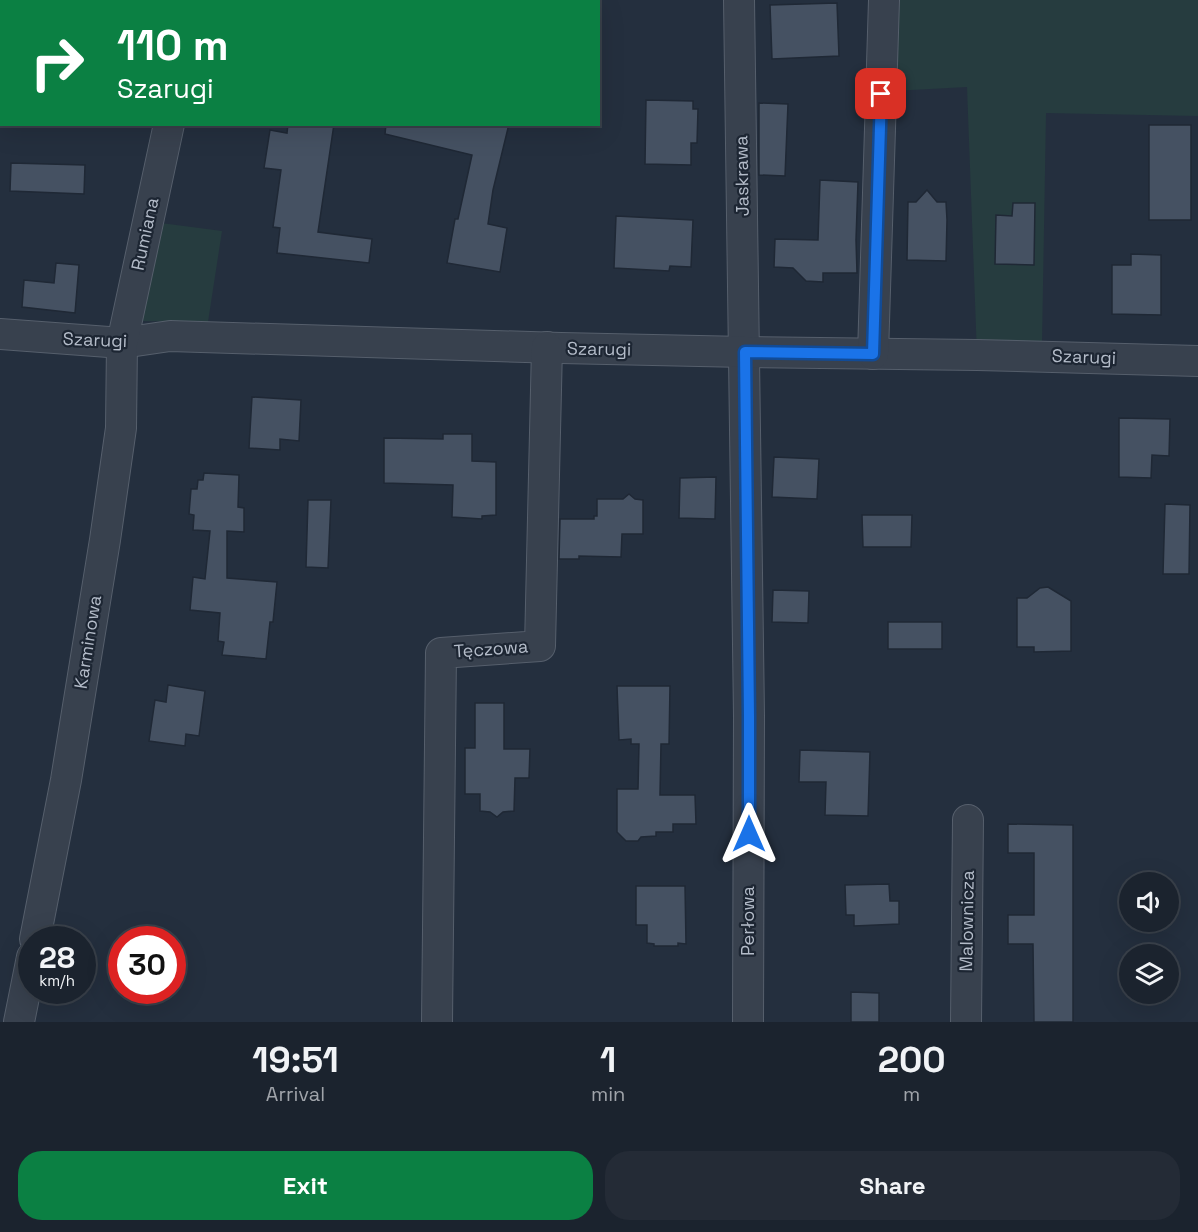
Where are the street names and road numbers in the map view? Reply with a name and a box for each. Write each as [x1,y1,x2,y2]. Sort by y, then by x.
street label: Jaskrawa [729,135,754,217]
street label: Rumiana [126,195,163,272]
street label: Szarugi [62,327,128,352]
street label: Szarugi [567,336,631,361]
street label: Szarugi [1051,344,1117,369]
street label: Karminowa [69,593,106,690]
street label: Tęczowa [453,634,529,663]
street label: Malownicza [954,870,979,972]
street label: Perłowa [736,886,759,956]

